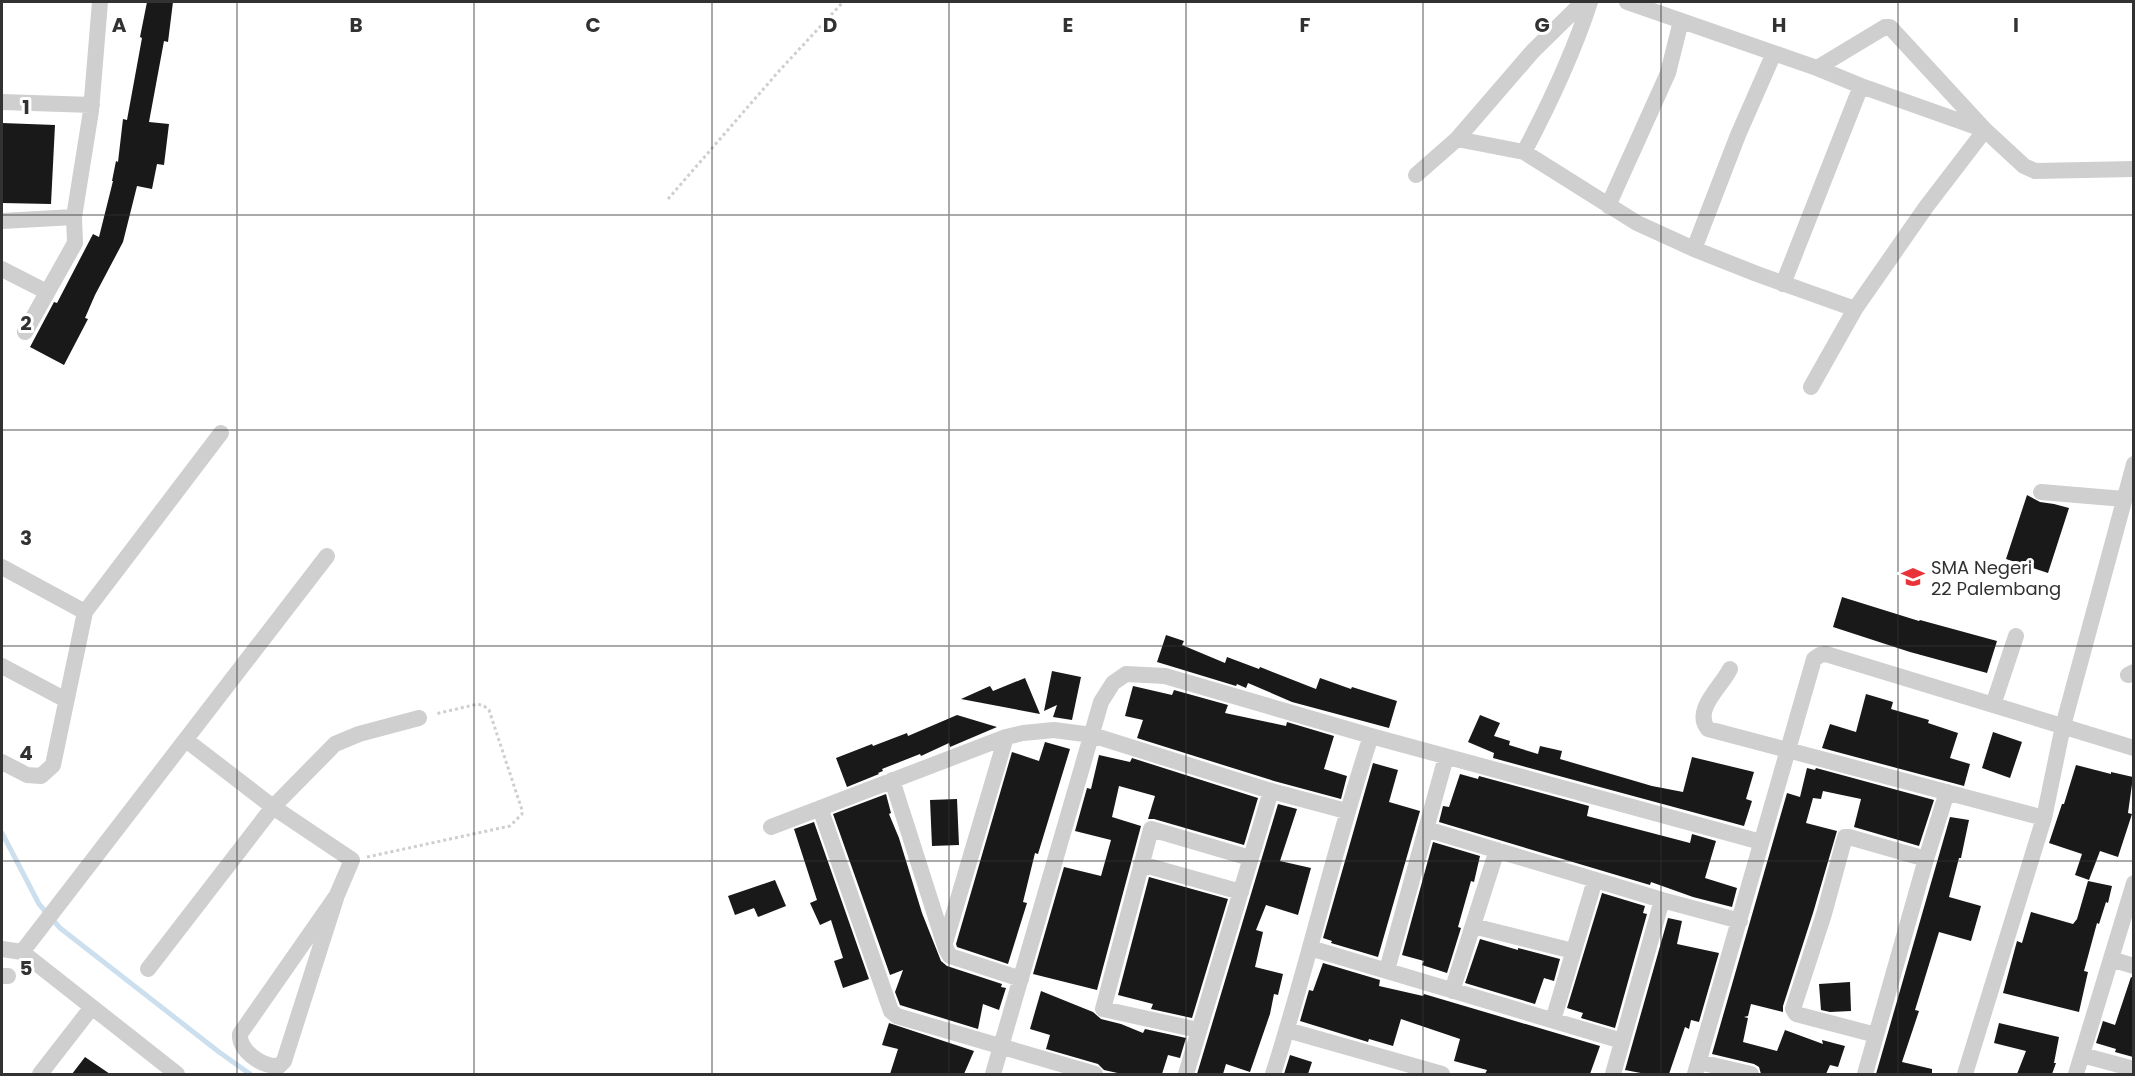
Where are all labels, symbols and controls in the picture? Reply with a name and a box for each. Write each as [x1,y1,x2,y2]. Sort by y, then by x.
text: A [112,11,127,39]
text: B [349,11,363,39]
text: C [585,11,601,39]
text: D [823,11,837,39]
text: E [1063,11,1073,39]
text: F [1300,11,1311,39]
text: G [1534,11,1550,39]
text: H [1772,11,1786,39]
text: I [2013,11,2019,39]
text: 1 [22,93,30,121]
text: 2 [20,309,32,337]
text: 3 [20,524,32,552]
place label: SMA Negeri 22 Palembang [1931,555,2061,601]
school or university icon: SMA Negeri 22 Palembang [1900,564,1926,590]
text: 4 [19,739,33,767]
text: 5 [20,954,33,982]

